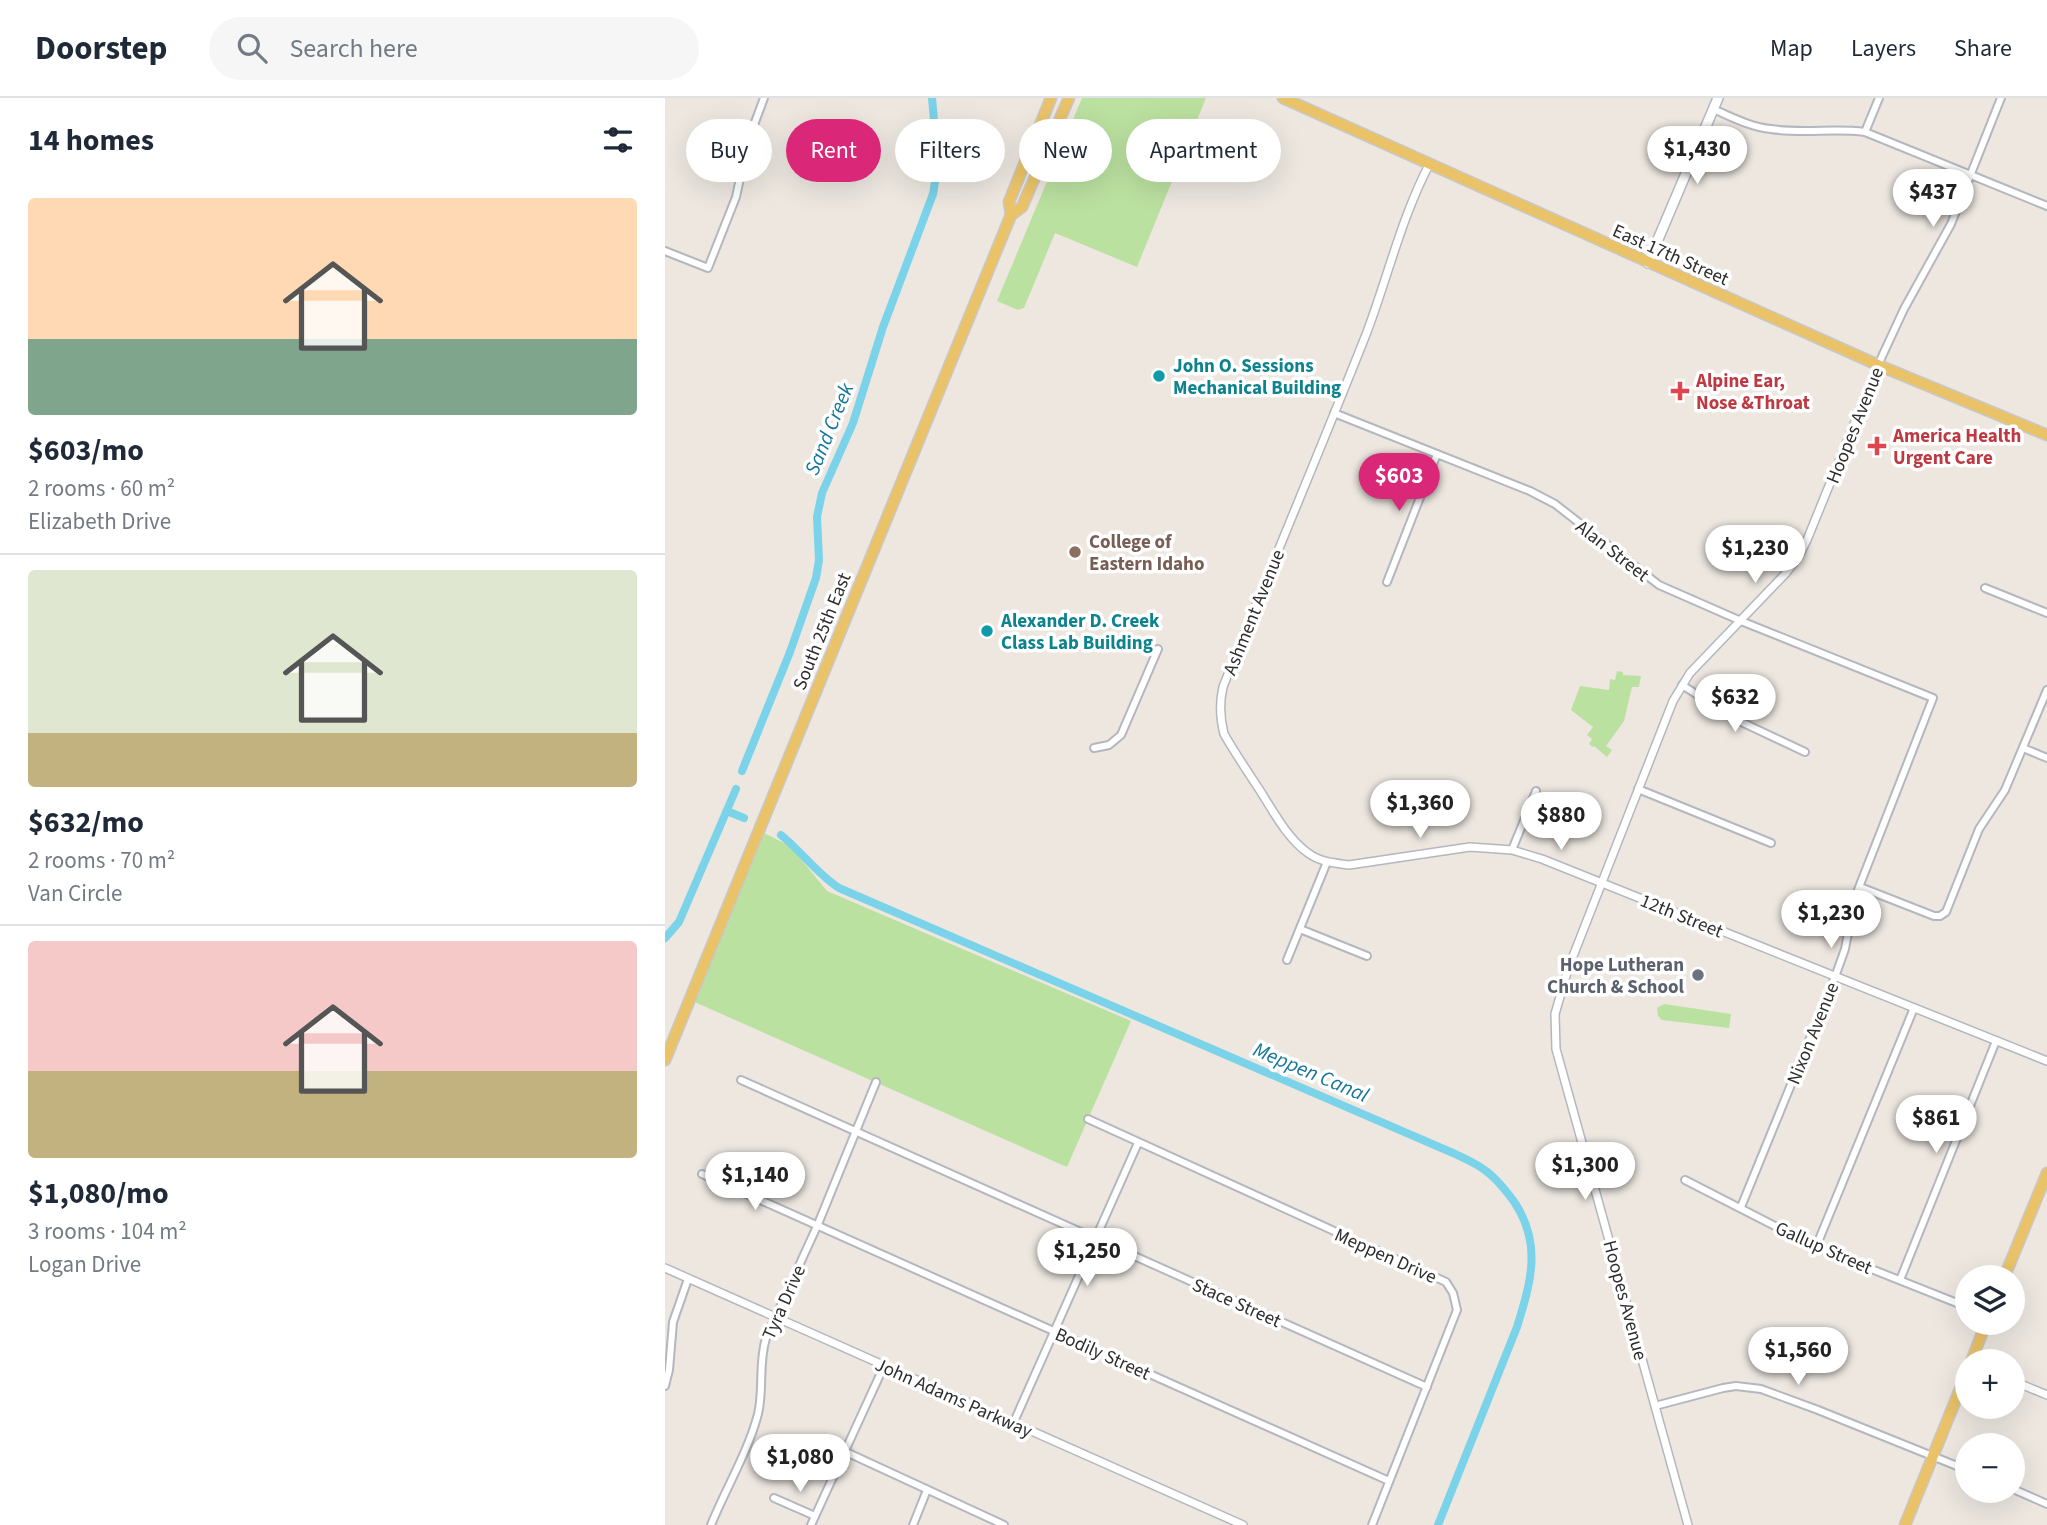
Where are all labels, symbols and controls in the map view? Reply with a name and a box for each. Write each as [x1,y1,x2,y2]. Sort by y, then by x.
search box [209,17,699,80]
text: Doorstep [35,25,167,72]
icon: search [233,29,271,67]
text: Search here [289,30,418,67]
text: Map [1770,31,1813,66]
text: Layers [1851,31,1916,66]
text: Share [1954,31,2012,66]
text: 14 homes [28,119,154,162]
chip: Buy [686,119,772,182]
chip: Rent [786,119,881,182]
chip: Filters [895,119,1005,182]
chip: New [1019,119,1112,182]
chip: Apartment [1126,119,1281,182]
icon: filters [599,121,637,159]
pin: $1,430 [1640,126,1754,186]
text: $1,430 [1663,132,1731,165]
pin: $437 [1892,170,1974,229]
text: $437 [1909,175,1957,208]
street label: East 17th Street [1608,218,1733,293]
icon: home [270,243,396,369]
place label: John O. Sessions Mechanical Building [1173,353,1341,402]
street label: Hoopes Avenue [1820,363,1891,488]
marker: John O. Sessions Mechanical Building [1151,368,1167,384]
place label: Alpine Ear, Nose &Throat [1695,368,1810,417]
water label: Sand Creek [797,377,861,480]
marker: Alpine Ear, Nose &Throat [1670,381,1690,401]
place label: America Health Urgent Care [1892,423,2021,472]
text: $603/mo [28,429,144,472]
marker: America Health Urgent Care [1867,436,1887,456]
pin: $603 [1358,454,1440,513]
text: $603 [1375,459,1423,492]
text: 2 rooms · 60 m² [28,472,175,505]
text: Elizabeth Drive [28,505,171,538]
street label: Alan Street [1570,514,1655,589]
pin: $1,230 [1698,526,1812,585]
place label: College of Eastern Idaho [1089,529,1204,578]
text: $1,230 [1721,531,1789,564]
marker: College of Eastern Idaho [1067,544,1083,560]
street label: Ashment Avenue [1217,546,1292,679]
street label: South 25th East [787,568,858,694]
place label: Alexander D. Creek Class Lab Building [1000,608,1160,657]
icon: home [270,615,396,741]
marker: Alexander D. Creek Class Lab Building [979,623,995,639]
pin: $632 [1694,674,1776,734]
text: $632 [1711,680,1759,713]
pin: $1,360 [1363,780,1477,840]
text: $1,360 [1386,786,1454,819]
pin: $880 [1520,792,1602,852]
text: $880 [1537,798,1585,831]
text: $632/mo [28,801,144,844]
text: 2 rooms · 70 m² [28,844,175,877]
text: Van Circle [28,877,122,910]
street label: 12th Street [1636,888,1727,945]
pin: $1,230 [1774,890,1888,950]
text: $1,230 [1797,896,1865,929]
place label: Hope Lutheran Church & School [1547,952,1685,1001]
marker: Hope Lutheran Church & School [1690,967,1706,983]
street label: Nixon Avenue [1781,978,1846,1089]
icon: home [270,986,396,1112]
water label: Meppen Canal [1249,1034,1374,1110]
pin: $861 [1895,1096,1977,1155]
text: $861 [1912,1101,1960,1134]
pin: $1,300 [1528,1142,1642,1202]
text: $1,300 [1551,1148,1619,1181]
pin: $1,140 [698,1152,812,1212]
text: $1,140 [721,1158,789,1191]
text: $1,080/mo [28,1172,169,1215]
text: 3 rooms · 104 m² [28,1215,187,1248]
street label: Gallup Street [1771,1215,1877,1282]
street label: Meppen Drive [1330,1222,1441,1291]
pin: $1,250 [1030,1228,1144,1288]
text: $1,250 [1053,1234,1121,1267]
street label: Hoopes Avenue [1596,1237,1654,1363]
text: Logan Drive [28,1248,141,1281]
street label: Tyra Drive [756,1261,813,1344]
map controls [1955,1265,2025,1503]
button: layers [1955,1265,2025,1335]
street label: Stace Street [1188,1272,1286,1335]
street label: Bodily Street [1050,1321,1155,1388]
pin: $1,560 [1741,1328,1855,1387]
text: $1,560 [1764,1333,1832,1366]
button: + [1955,1349,2025,1419]
street label: John Adams Parkway [871,1352,1036,1445]
button: − [1955,1433,2025,1503]
pin: $1,080 [743,1434,857,1494]
text: $1,080 [766,1440,834,1473]

